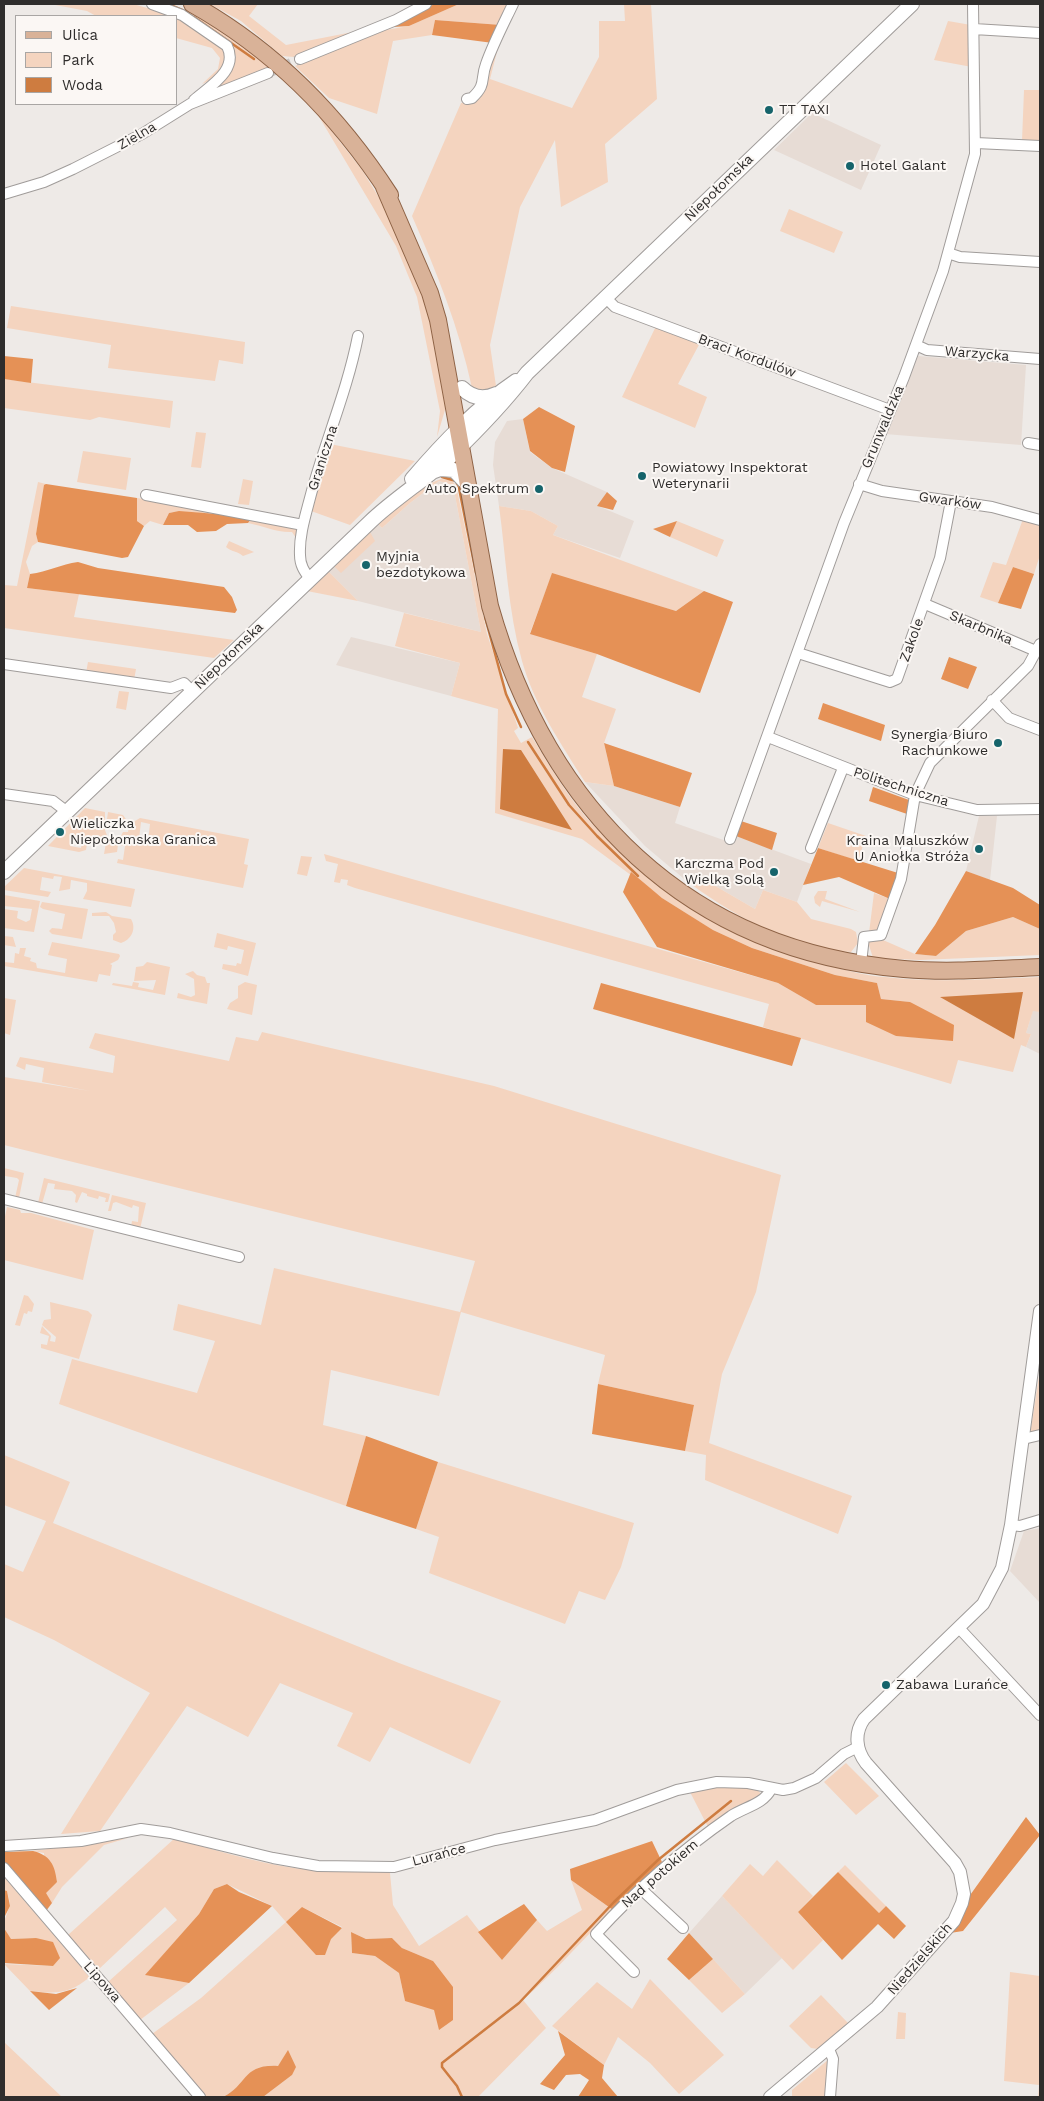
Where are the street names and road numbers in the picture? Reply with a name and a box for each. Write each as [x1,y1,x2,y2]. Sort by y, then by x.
street label: Zielna [115,118,159,154]
street label: Niepołomska [681,151,757,225]
street label: Braci Kordulów [696,330,798,382]
street label: Warzycka [944,343,1010,365]
street label: Grunwaldzka [858,383,908,471]
street label: Graniczna [305,423,341,493]
street label: Gwarków [918,488,982,514]
street label: Skarbnika [947,607,1015,649]
street label: Zakole [896,616,928,664]
street label: Niepołomska [191,619,267,693]
street label: Politechniczna [851,764,951,810]
street label: Nad potokiem [618,1836,702,1912]
street label: Lurańce [410,1840,468,1870]
street label: Niedzielskich [884,1920,956,1998]
street label: Lipowa [80,1958,124,2006]

